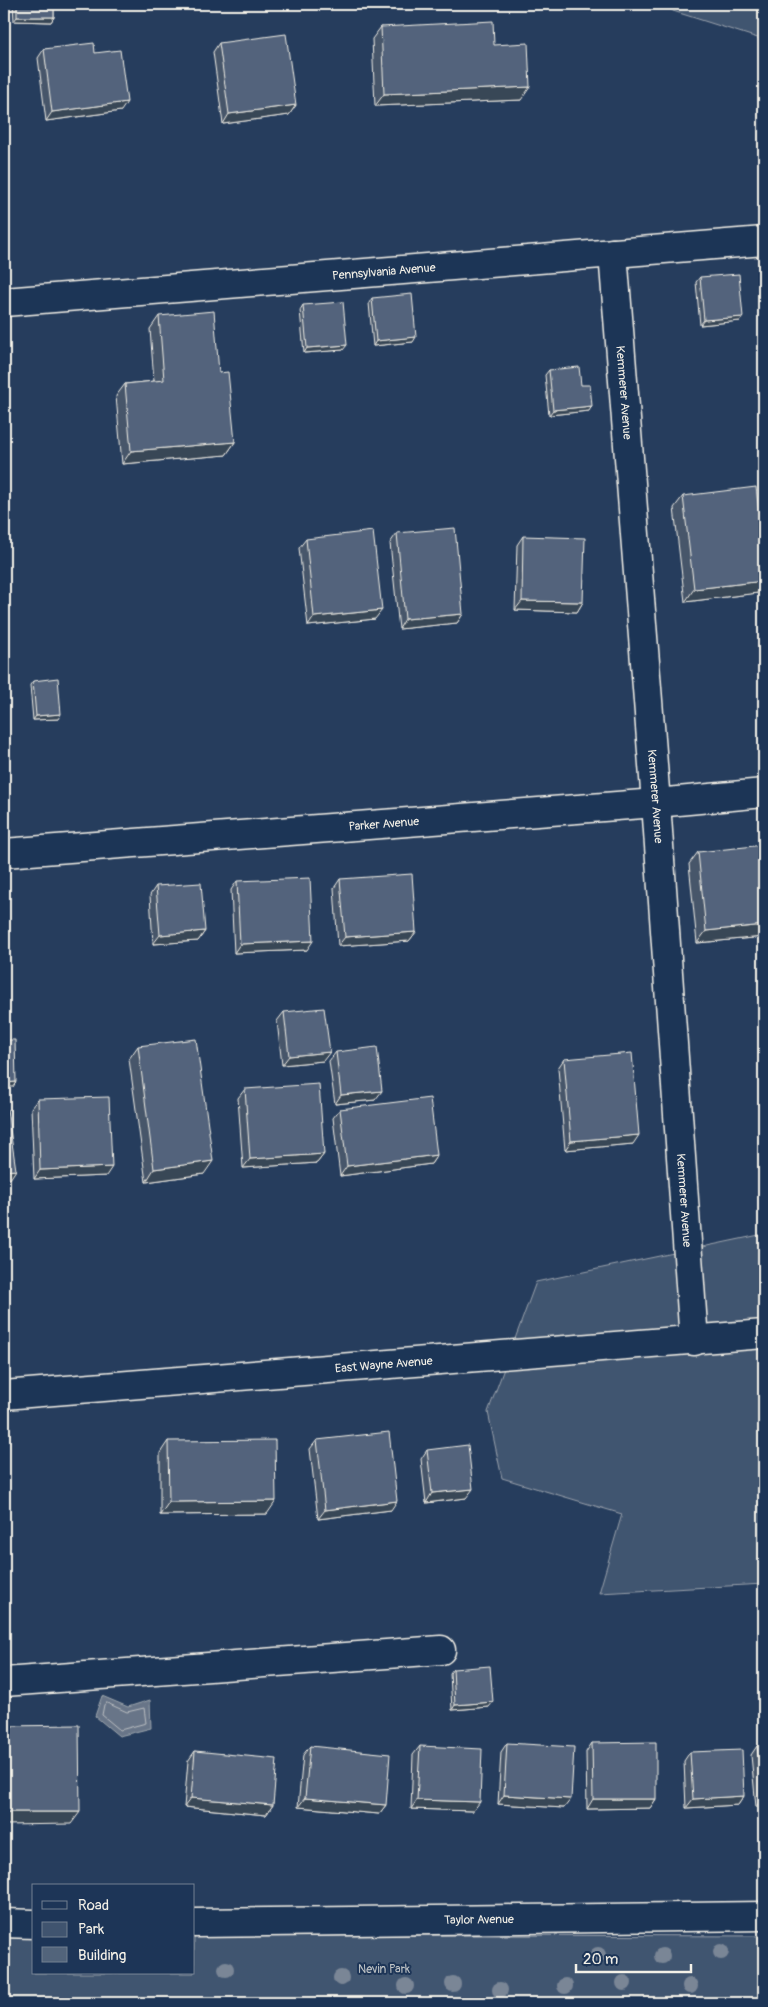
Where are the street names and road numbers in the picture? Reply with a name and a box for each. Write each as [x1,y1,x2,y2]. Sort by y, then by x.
street label: Pennsylvania Avenue [331,260,436,283]
street label: Kemmerer Avenue [613,345,635,440]
street label: Kemmerer Avenue [644,749,666,844]
street label: Parker Avenue [348,814,420,834]
street label: Kemmerer Avenue [673,1153,695,1248]
street label: East Wayne Avenue [334,1353,433,1376]
street label: Taylor Avenue [444,1912,514,1927]

